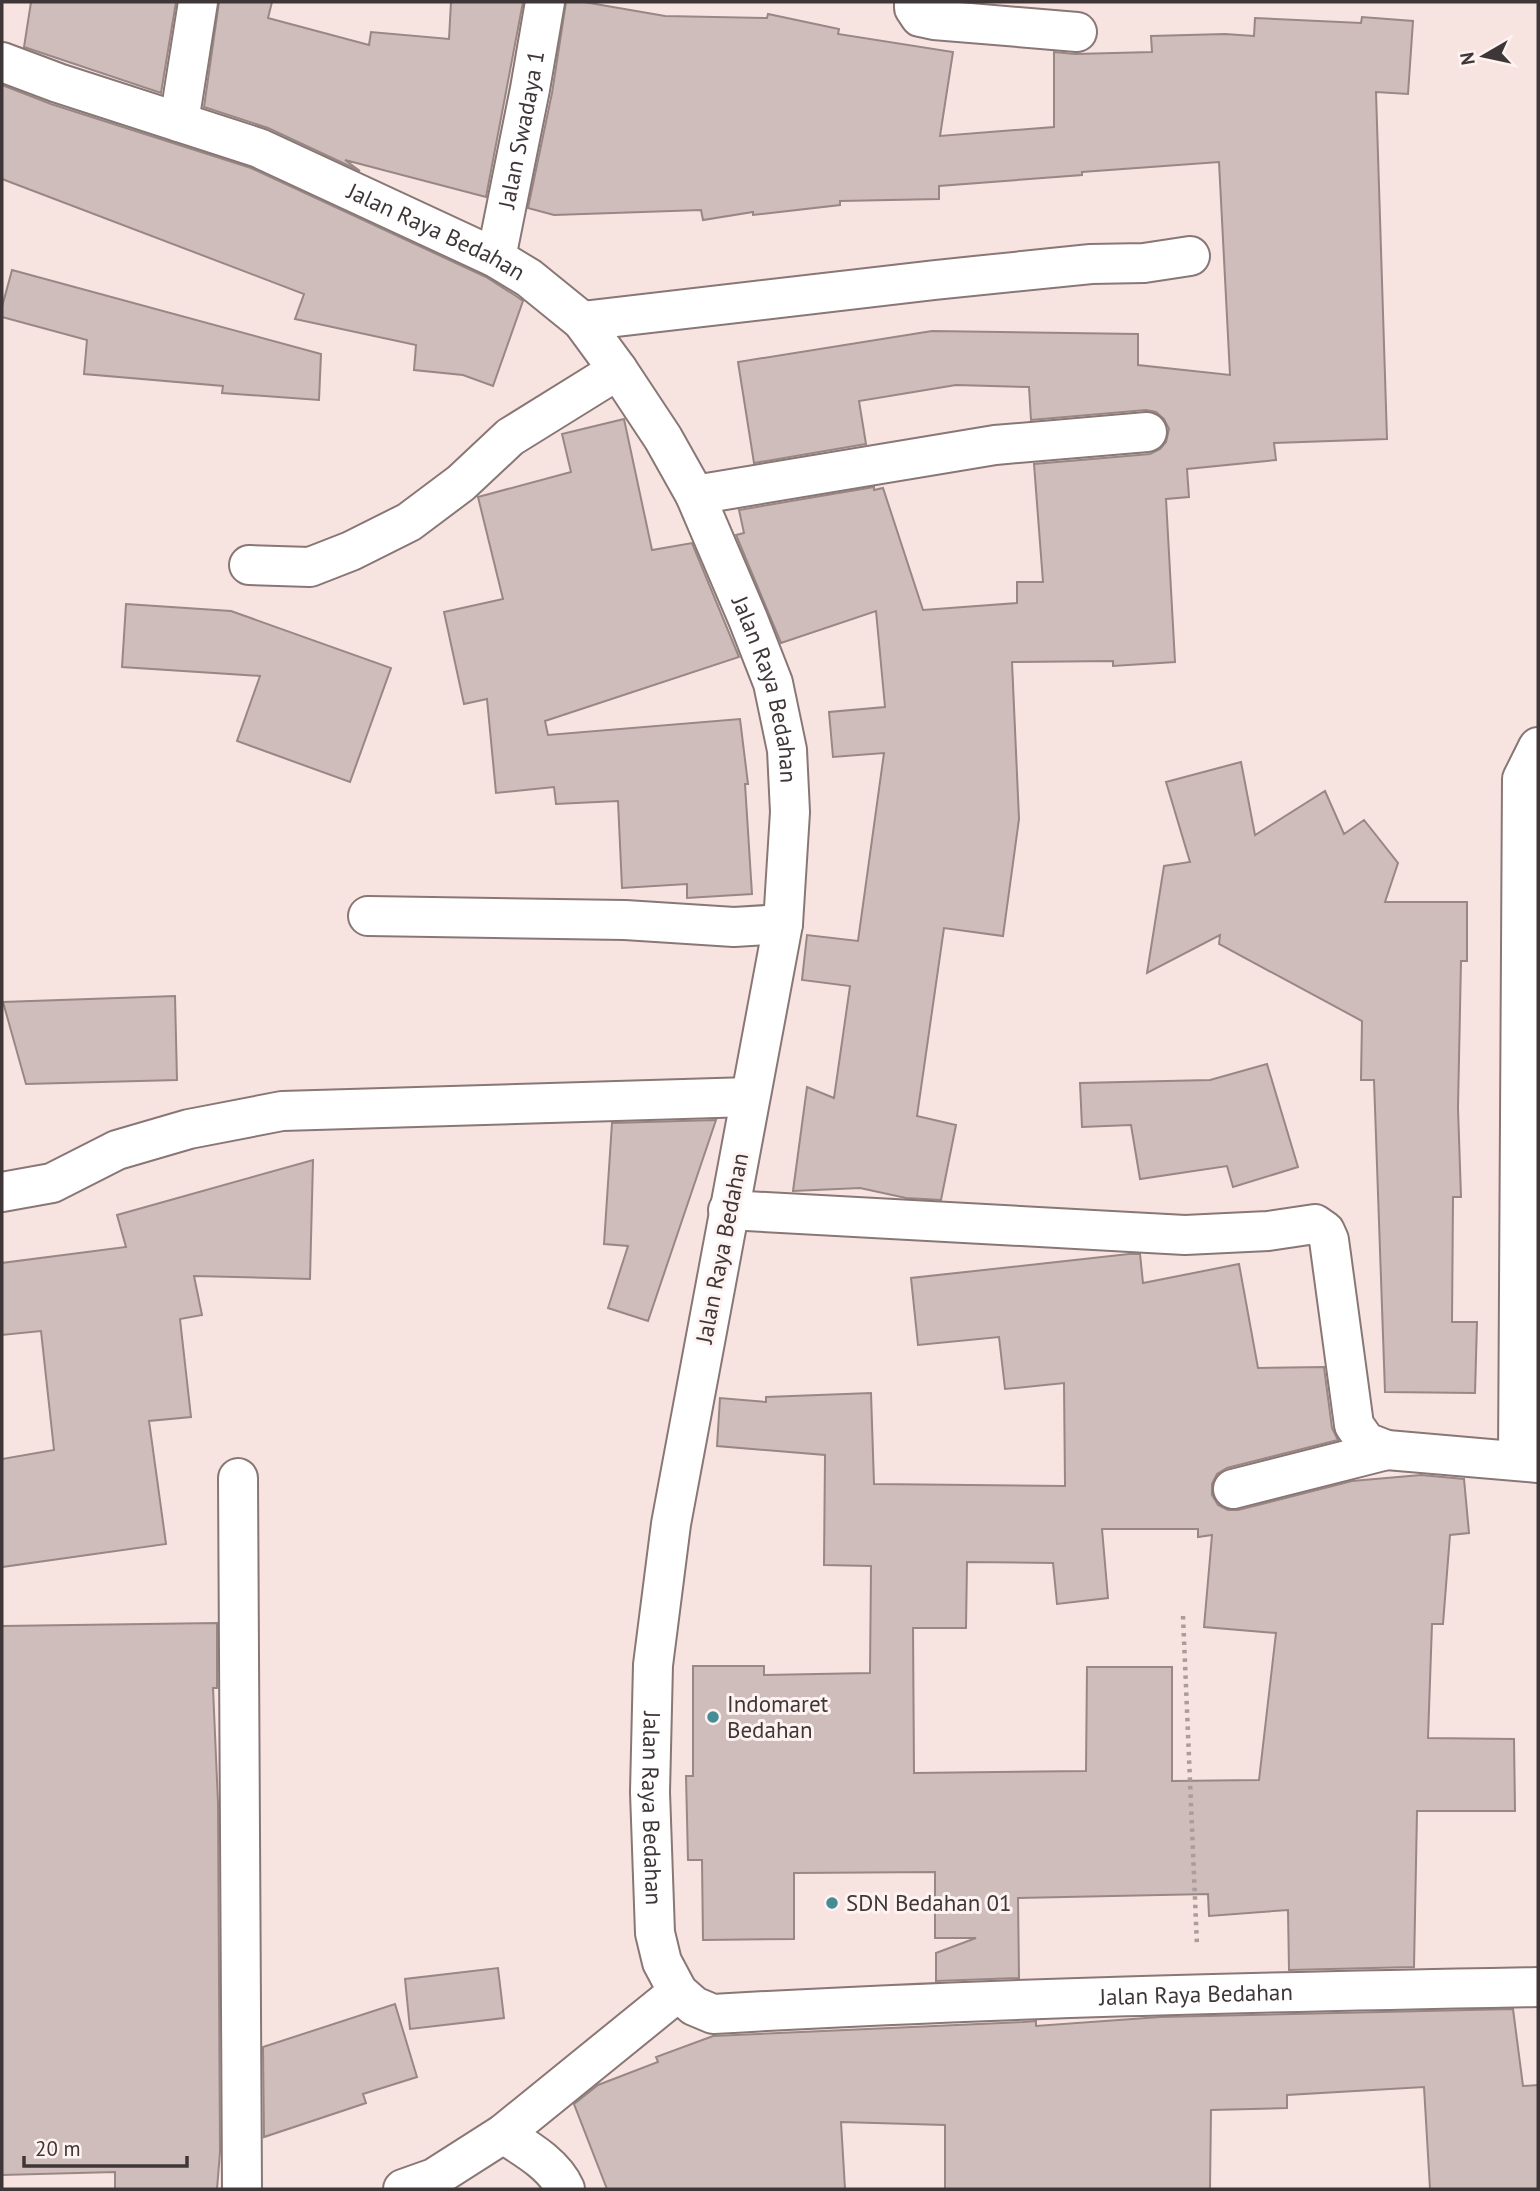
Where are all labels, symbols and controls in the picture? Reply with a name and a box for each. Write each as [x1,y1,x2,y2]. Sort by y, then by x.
north arrow [1449,21,1519,91]
street label: Jalan Swadaya 1 [491,48,550,212]
text: N [1454,51,1480,67]
street label: Jalan Raya Bedahan [342,176,531,286]
street label: Jalan Raya Bedahan [725,590,804,784]
street label: Jalan Raya Bedahan [689,1150,754,1347]
place label: Indomaret Bedahan [727,1689,829,1744]
marker: Indomaret Bedahan [705,1709,721,1725]
street label: Jalan Raya Bedahan [636,1710,669,1906]
place label: SDN Bedahan 01 [846,1888,1012,1917]
marker: SDN Bedahan 01 [824,1895,840,1911]
street label: Jalan Raya Bedahan [1098,1977,1293,2011]
scale bar [24,2124,187,2168]
text: 20 m [35,2135,81,2162]

